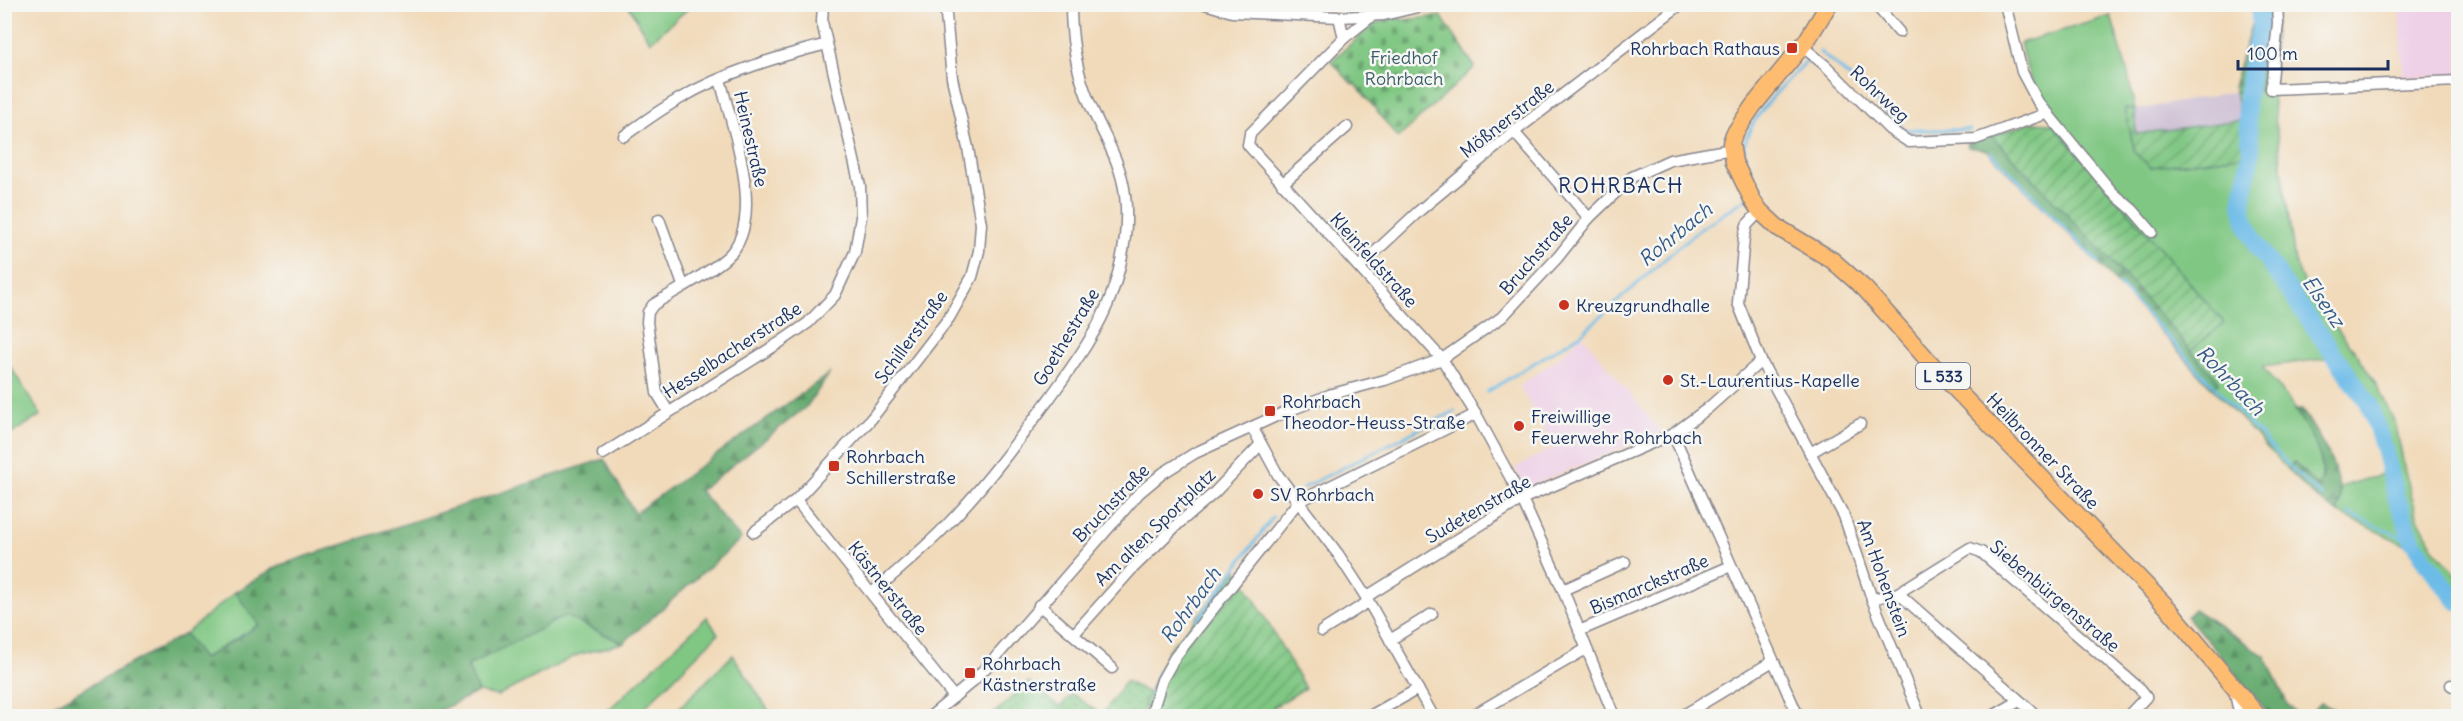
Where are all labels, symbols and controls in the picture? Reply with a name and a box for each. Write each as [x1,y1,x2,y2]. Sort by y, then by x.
scale bar [2238,33,2388,71]
place label: Rohrbach Rathaus [1630,37,1780,60]
marker: Rohrbach Rathaus [1785,41,1799,55]
text: 100 m [2247,42,2298,65]
park label: Friedhof Rohrbach [1365,46,1443,90]
street label: Rohrweg [1845,61,1915,127]
street label: Mößnerstraße [1455,75,1559,163]
street label: Heinestraße [729,89,773,189]
district label: ROHRBACH [1558,172,1684,199]
water label: Rohrbach [1633,196,1717,271]
street label: Kleinfeldstraße [1325,208,1423,312]
street label: Bruchstraße [1494,209,1578,299]
water label: Elsenz [2297,270,2352,334]
street label: Goethestraße [1028,284,1104,390]
street label: Schillerstraße [869,286,953,388]
place label: Kreuzgrundhalle [1576,294,1710,317]
street label: Hesselbacherstraße [658,297,806,403]
marker: Kreuzgrundhalle [1557,298,1571,312]
water label: Rohrbach [2192,340,2271,421]
road number: L 533 [1916,363,1970,389]
place label: St.-Laurentius-Kapelle [1680,369,1860,392]
marker: St.-Laurentius-Kapelle [1661,373,1675,387]
street label: Heilbronner Straße [1982,388,2104,514]
place label: Rohrbach Theodor-Heuss-Straße [1282,390,1465,434]
marker: Rohrbach Theodor-Heuss-Straße [1263,404,1277,418]
place label: Freiwillige Feuerwehr Rohrbach [1531,405,1702,449]
marker: Freiwillige Feuerwehr Rohrbach [1512,419,1526,433]
place label: Rohrbach Schillerstraße [846,445,956,489]
marker: Rohrbach Schillerstraße [827,459,841,473]
street label: Bruchstraße [1068,459,1154,547]
street label: Am alten Sportplatz [1090,463,1221,591]
street label: Sudetenstraße [1421,470,1535,548]
place label: SV Rohrbach [1270,483,1374,506]
marker: SV Rohrbach [1251,487,1265,501]
street label: Am Hohenstein [1852,516,1916,640]
street label: Siebenbürgenstraße [1985,535,2125,657]
street label: Kästnerstraße [843,536,933,640]
street label: Bismarckstraße [1586,549,1712,619]
water label: Rohrbach [1154,562,1226,648]
place label: Rohrbach Kästnerstraße [982,652,1096,696]
marker: Rohrbach Kästnerstraße [963,666,977,680]

